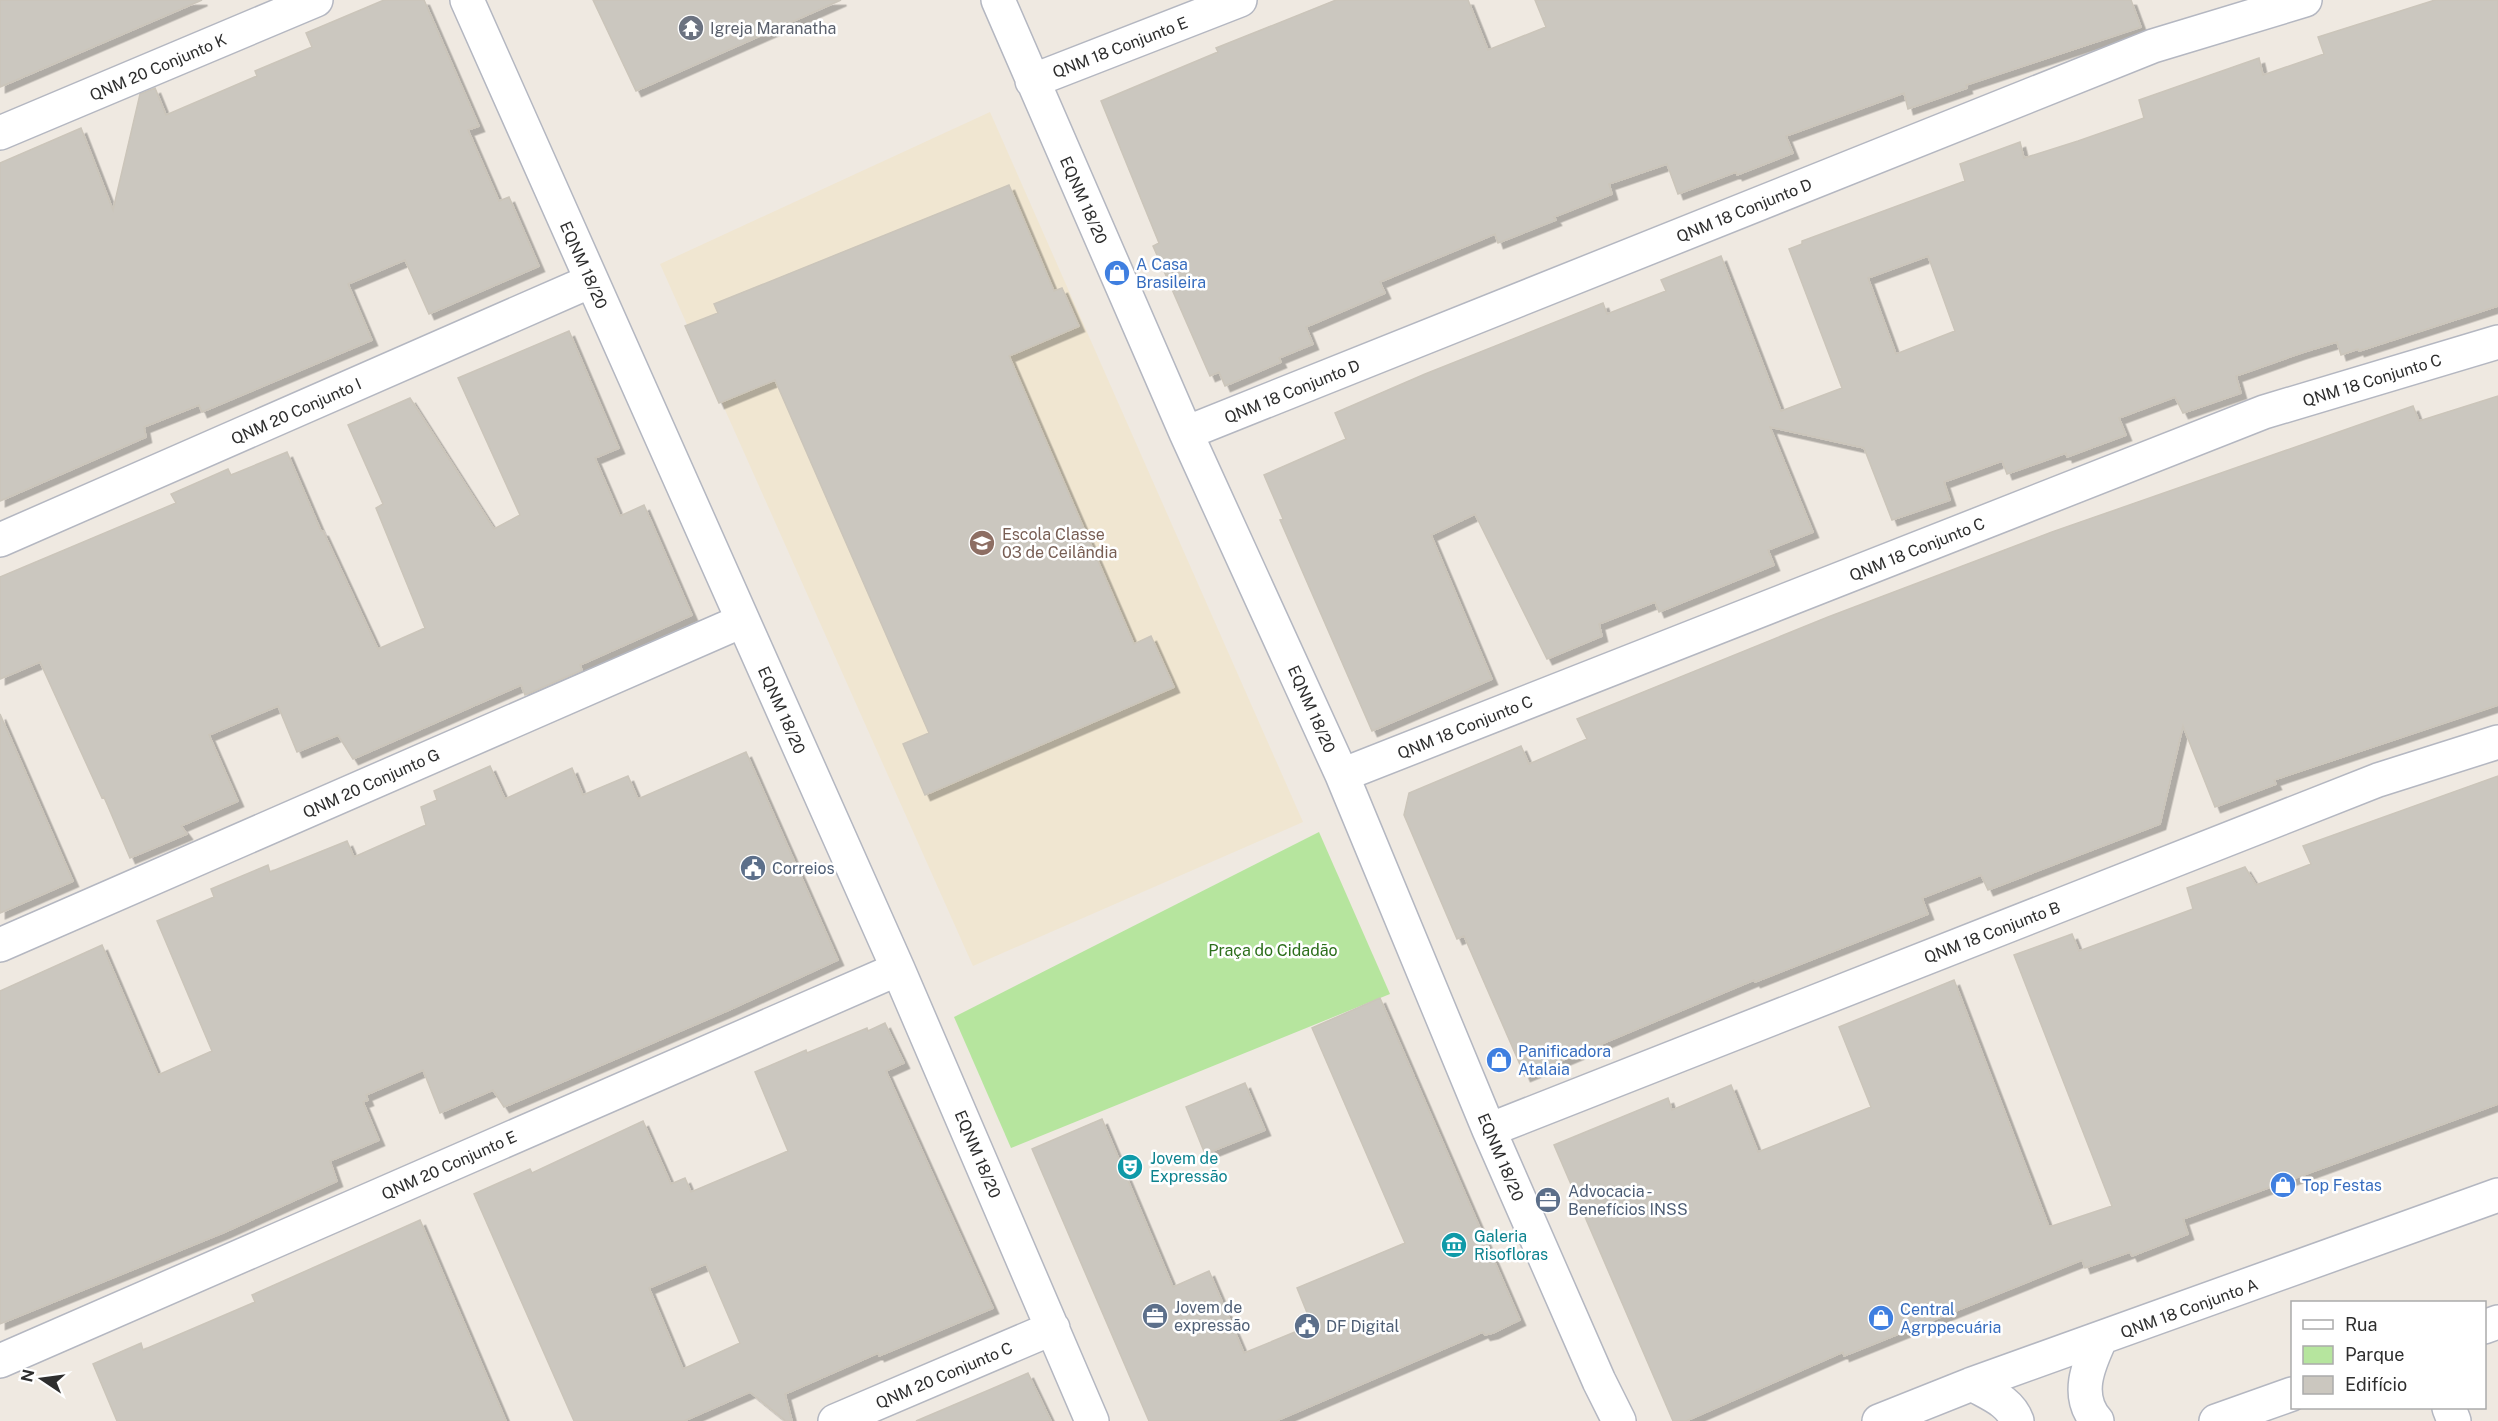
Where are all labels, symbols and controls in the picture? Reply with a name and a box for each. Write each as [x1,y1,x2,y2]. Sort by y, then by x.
temple icon: Igreja Maranatha [676,13,706,43]
street label: QNM 18 Conjunto E [1050,13,1191,82]
place label: Igreja Maranatha [710,19,836,38]
street label: QNM 20 Conjunto K [87,30,230,105]
street label: EQNM 18/20 [1056,153,1111,247]
street label: QNM 18 Conjunto D [1674,175,1815,246]
street label: EQNM 18/20 [556,218,611,312]
place label: A Casa Brasileira [1136,255,1206,292]
shop icon: A Casa Brasileira [1102,258,1132,288]
street label: QNM 18 Conjunto C [2300,350,2444,411]
street label: QNM 18 Conjunto D [1222,356,1363,427]
street label: QNM 20 Conjunto I [228,374,364,449]
street label: QNM 18 Conjunto C [1847,514,1988,585]
place label: Escola Classe 03 de Ceilândia [1002,525,1117,562]
school or university icon: Escola Classe 03 de Ceilândia [967,528,997,558]
street label: EQNM 18/20 [1284,662,1339,756]
street label: EQNM 18/20 [754,663,809,757]
street label: QNM 18 Conjunto C [1395,692,1536,763]
street label: QNM 20 Conjunto G [300,745,442,822]
public building icon: Correios [738,853,768,883]
place label: Correios [772,859,835,878]
street label: QNM 18 Conjunto B [1921,898,2063,967]
park label: Praça do Cidadão [1208,941,1338,960]
place label: Panificadora Atalaia [1518,1042,1611,1079]
shop icon: Panificadora Atalaia [1484,1045,1514,1075]
street label: EQNM 18/20 [950,1107,1005,1201]
street label: EQNM 18/20 [1473,1110,1528,1204]
street label: QNM 20 Conjunto E [379,1127,520,1204]
place label: Jovem de Expressão [1150,1149,1228,1186]
theatre icon: Jovem de Expressão [1115,1152,1145,1182]
shop icon: Top Festas [2268,1170,2298,1200]
place label: Top Festas [2302,1176,2382,1195]
place label: Advocacia - Benefícios INSS [1568,1182,1688,1219]
office icon: Advocacia - Benefícios INSS [1533,1185,1563,1215]
place label: Galeria Risofloras [1474,1227,1548,1264]
museum icon: Galeria Risofloras [1439,1230,1469,1260]
street label: QNM 18 Conjunto A [2118,1275,2260,1342]
place label: Jovem de expressão [1174,1298,1250,1335]
place label: Central Agrppecuária [1900,1300,2001,1337]
office icon: Jovem de expressão [1140,1301,1170,1331]
legend [2291,1301,2486,1409]
shop icon: Central Agrppecuária [1866,1303,1896,1333]
public building icon: DF Digital [1292,1311,1322,1341]
text: Rua [2345,1314,2377,1335]
place label: DF Digital [1326,1317,1399,1336]
street label: QNM 20 Conjunto C [873,1338,1016,1413]
text: Parque [2345,1344,2405,1365]
north arrow [12,1349,72,1409]
text: N [17,1368,39,1384]
text: Edifício [2345,1374,2407,1395]

